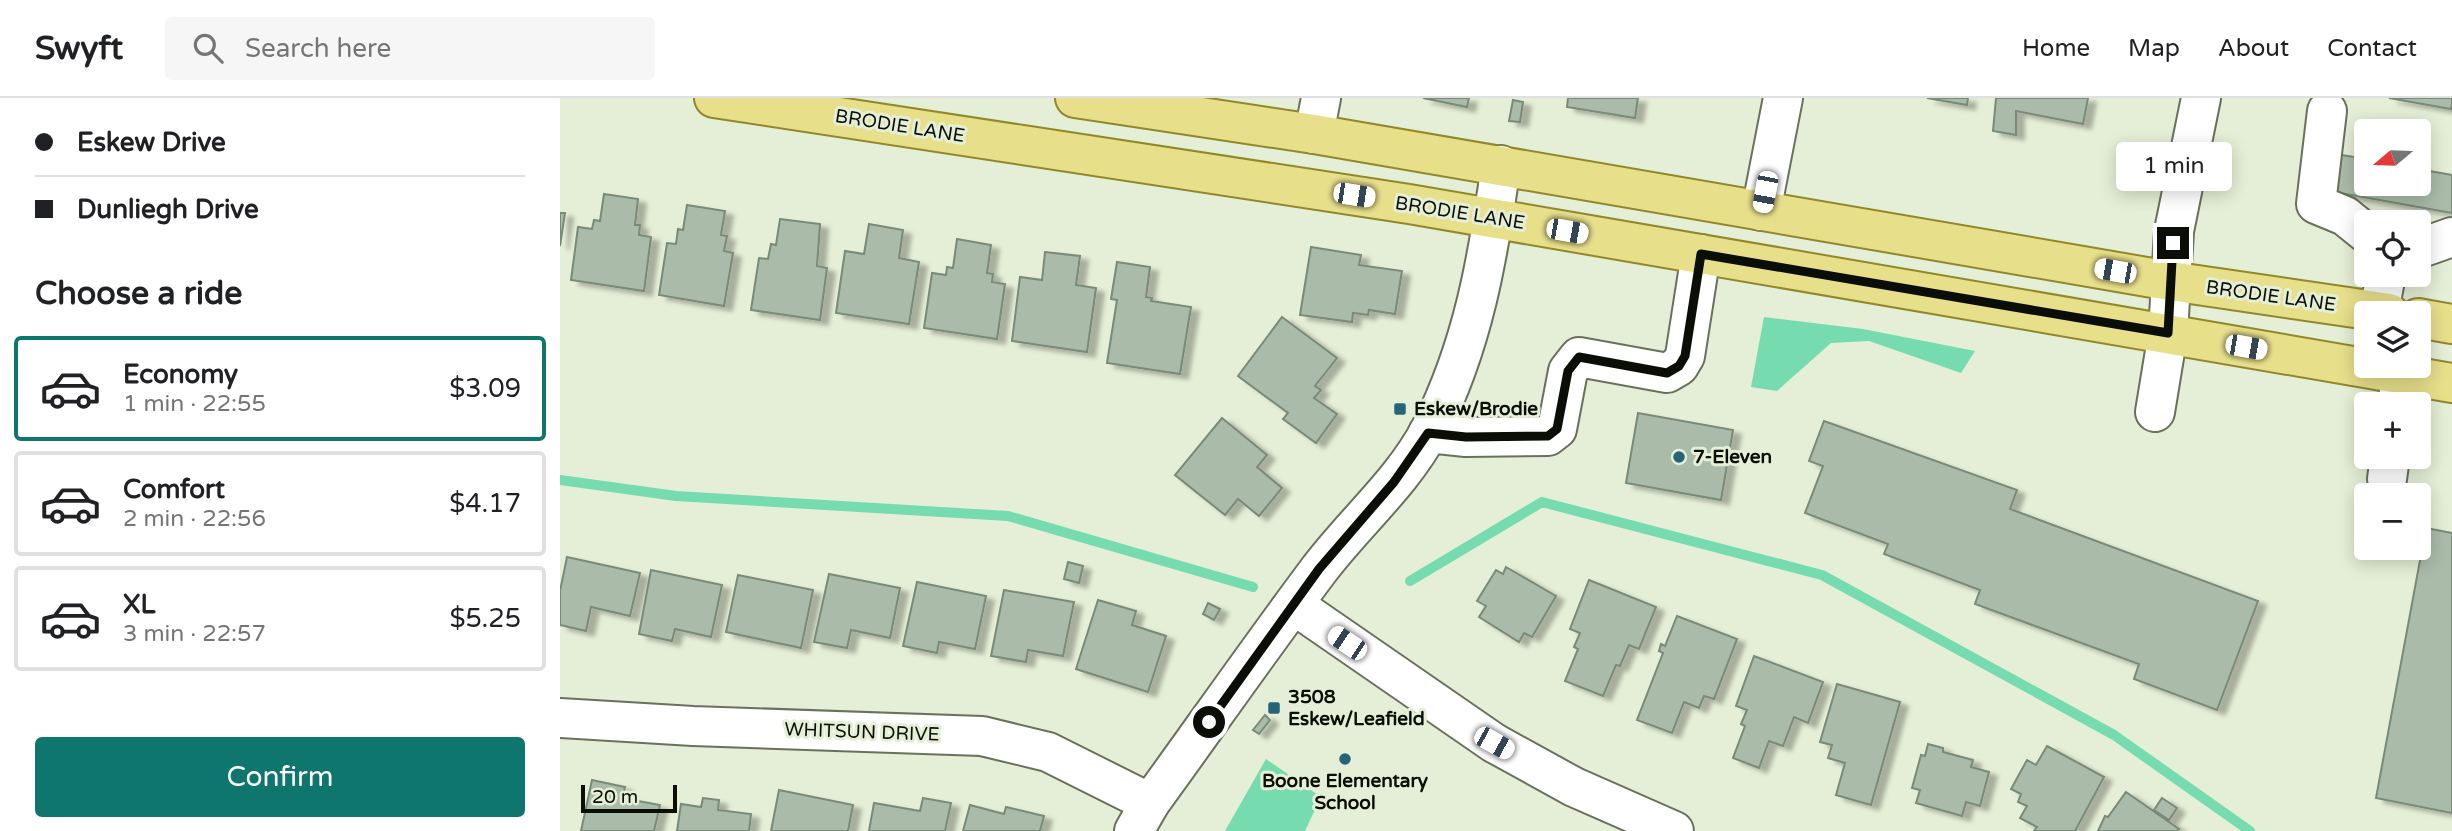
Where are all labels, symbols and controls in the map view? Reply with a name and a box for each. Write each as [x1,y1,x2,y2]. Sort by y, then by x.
search box [165,17,655,80]
text: Swyft [35,29,123,68]
icon: search [189,29,227,67]
text: Search here [245,33,391,64]
text: Home [2022,34,2090,63]
text: Map [2128,34,2180,63]
text: About [2218,34,2289,63]
text: Contact [2327,34,2417,63]
street label: BRODIE LANE [834,105,966,147]
north arrow [2354,119,2431,196]
map controls [2354,119,2431,560]
text: Eskew Drive [77,127,226,158]
callout: 1 min [2115,142,2231,190]
text: 1 min [2143,152,2205,180]
car [1751,169,1780,215]
car [1332,181,1377,209]
street label: BRODIE LANE [1394,192,1526,234]
text: Dunliegh Drive [77,194,259,225]
button: locate [2354,210,2431,287]
car [1545,217,1590,245]
route end [2157,227,2189,259]
car [2093,257,2138,285]
text: Choose a ride [35,275,242,313]
street label: BRODIE LANE [2205,276,2337,316]
button: layers [2354,301,2431,378]
car [2224,333,2269,361]
icon: car [39,357,102,420]
text: Economy [123,359,238,390]
text: $3.09 [449,373,521,404]
text: 1 min · 22:55 [123,390,266,418]
button: + [2354,392,2431,469]
place label: Eskew/Brodie [1414,398,1538,420]
marker: Eskew/Brodie [1392,401,1408,417]
place label: 7-Eleven [1693,446,1772,468]
marker: 7-Eleven [1671,449,1687,465]
icon: car [39,472,102,535]
text: Comfort [123,474,225,505]
button: − [2354,483,2431,560]
text: $4.17 [449,488,521,519]
text: 2 min · 22:56 [123,505,266,533]
icon: car [39,587,102,650]
text: XL [123,589,155,620]
text: $5.25 [449,603,521,634]
text: 3 min · 22:57 [123,620,266,648]
car [1324,623,1371,663]
place label: 3508 Eskew/Leafield [1288,686,1425,730]
marker: 3508 Eskew/Leafield [1266,700,1282,716]
route start [1193,706,1225,738]
street label: WHITSUN DRIVE [784,718,940,746]
car [1471,724,1518,762]
button: Confirm [35,737,525,817]
marker: Boone Elementary School [1337,751,1353,767]
place label: Boone Elementary School [1262,770,1429,814]
scale bar [581,782,677,814]
text: 20 m [592,786,638,808]

